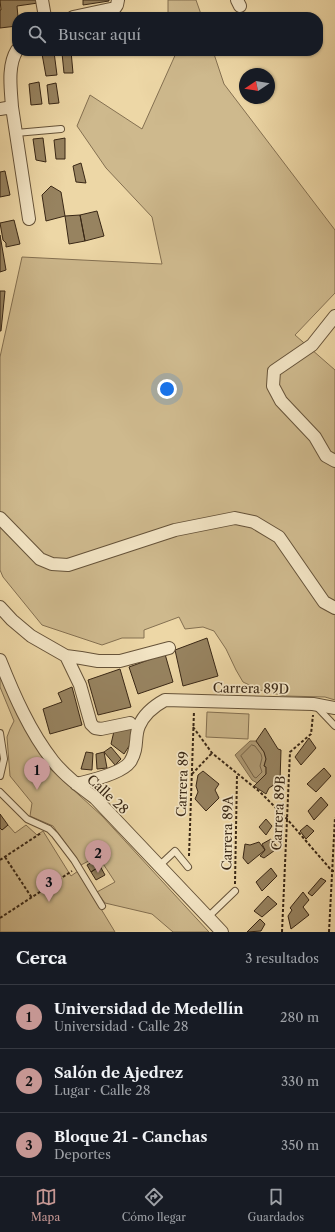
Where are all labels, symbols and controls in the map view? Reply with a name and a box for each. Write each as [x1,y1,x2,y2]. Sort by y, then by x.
search box [12,12,323,56]
icon: search [26,23,48,45]
text: Buscar aquí [58,25,141,44]
north arrow [239,68,275,104]
your location [157,379,177,399]
street label: Carrera 89D [213,679,289,697]
street label: Carrera 89 [173,751,191,817]
pin: 1 [24,757,50,790]
street label: Calle 28 [84,771,132,817]
street label: Carrera 89B [268,775,288,851]
street label: Carrera 89A [218,795,236,871]
pin: 2 [85,840,111,873]
pin: 3 [36,869,62,902]
text: Cerca [16,948,67,968]
text: 3 resultados [245,950,319,966]
text: Universidad de Medellín [54,999,244,1018]
text: 1 [26,1009,32,1025]
text: 280 m [280,1009,319,1025]
text: Universidad · Calle 28 [54,1018,189,1034]
text: Salón de Ajedrez [54,1063,183,1082]
text: 2 [25,1073,33,1089]
text: 330 m [281,1073,319,1089]
text: Lugar · Calle 28 [54,1082,151,1098]
text: Bloque 21 - Canchas [54,1127,207,1146]
text: 3 [25,1137,33,1153]
text: 350 m [281,1137,319,1153]
text: Deportes [54,1146,111,1162]
tab: Mapa [31,1186,60,1224]
tab: Cómo llegar [122,1186,186,1224]
tab: Guardados [247,1186,304,1224]

